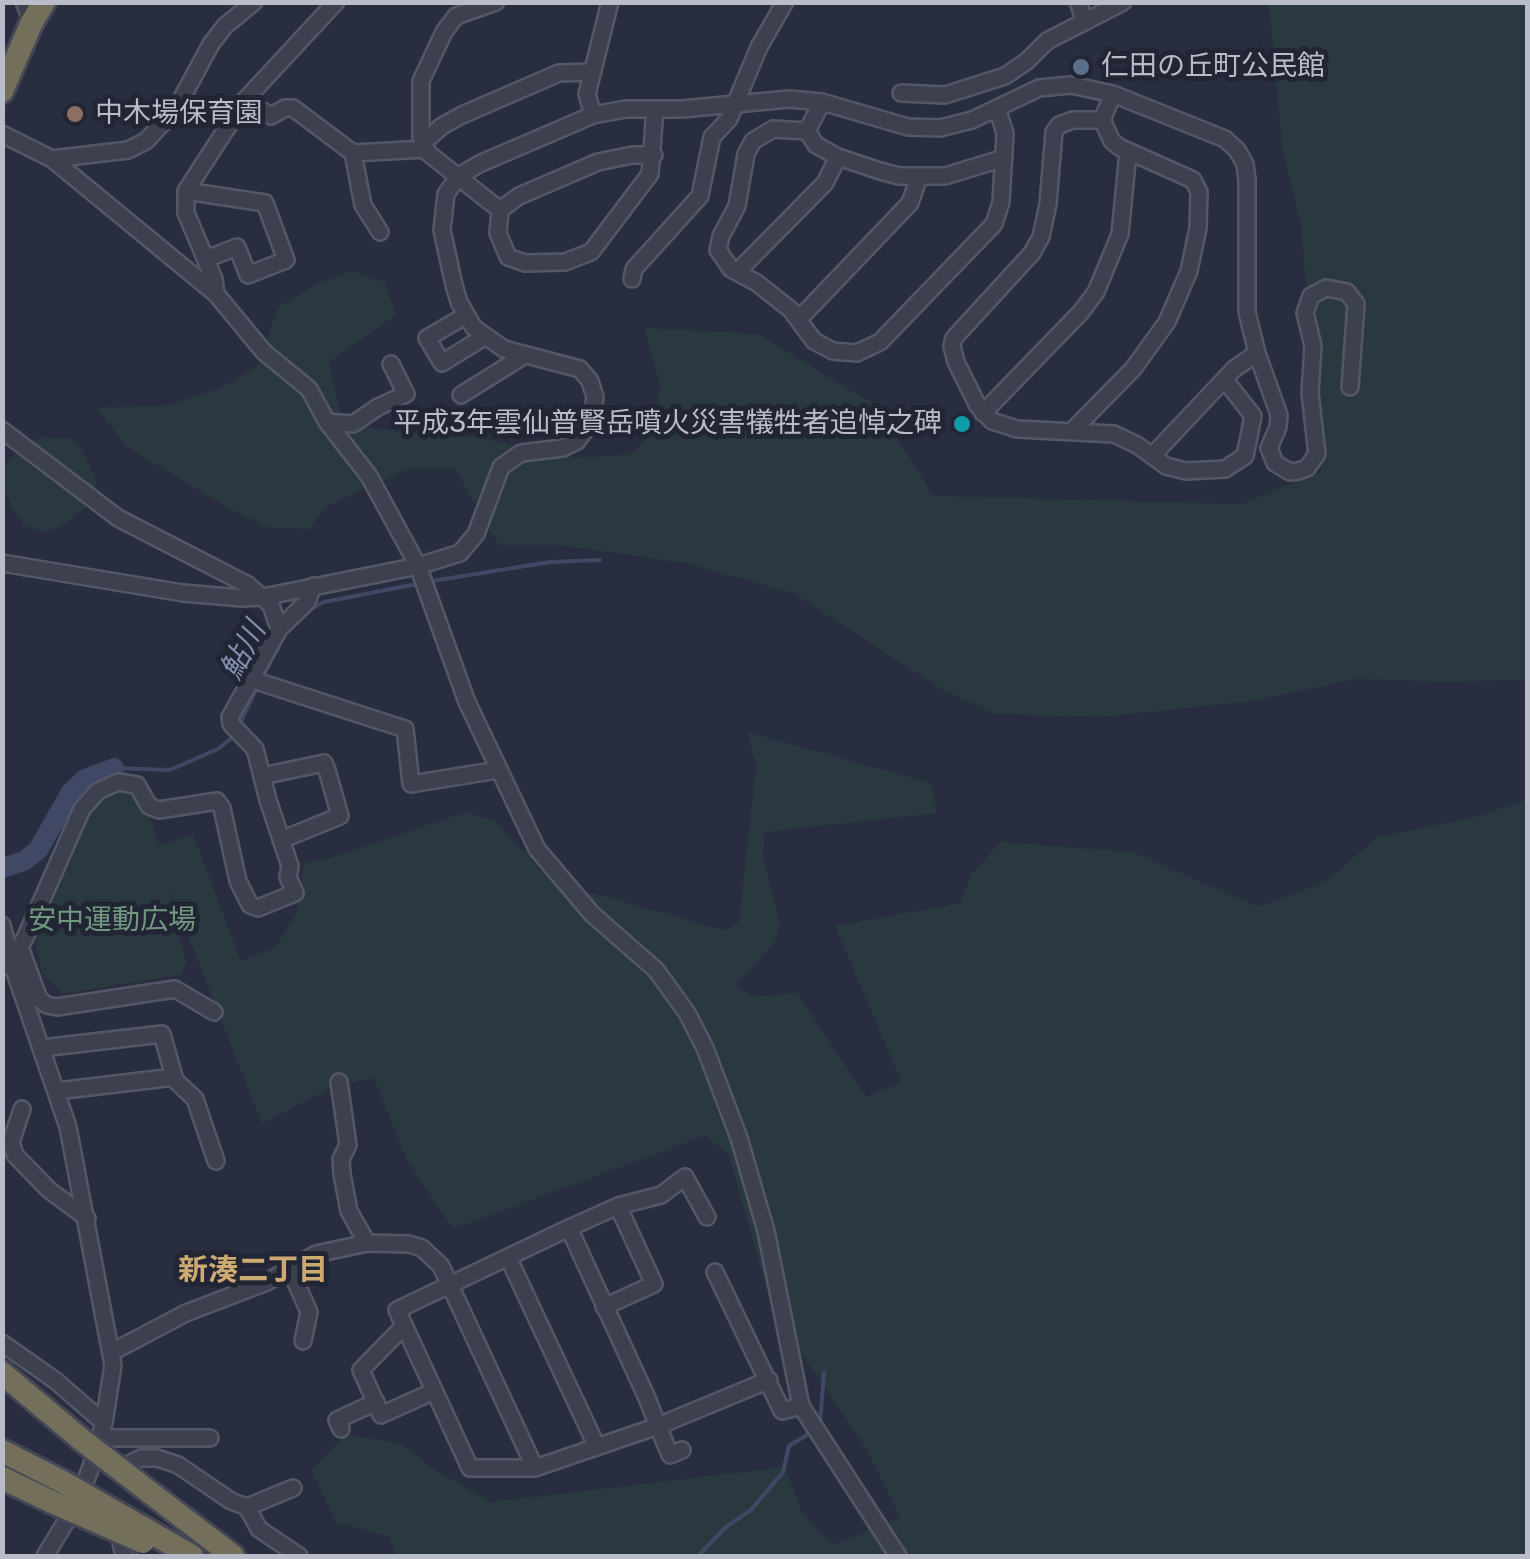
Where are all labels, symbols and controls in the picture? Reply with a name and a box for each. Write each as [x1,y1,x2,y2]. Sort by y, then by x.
place label: 仁田の丘町公民館 [1101,50,1325,84]
marker: 仁田の丘町公民館 [1070,56,1092,78]
place label: 中木場保育園 [95,97,263,131]
marker: 中木場保育園 [64,103,86,125]
place label: 平成3年雲仙普賢岳噴火災害犠牲者追悼之碑 [393,407,942,441]
marker: 平成3年雲仙普賢岳噴火災害犠牲者追悼之碑 [951,413,973,435]
water label: 鮎川 [214,616,274,686]
park label: 安中運動広場 [28,904,196,938]
district label: 新湊二丁目 [178,1253,328,1289]

